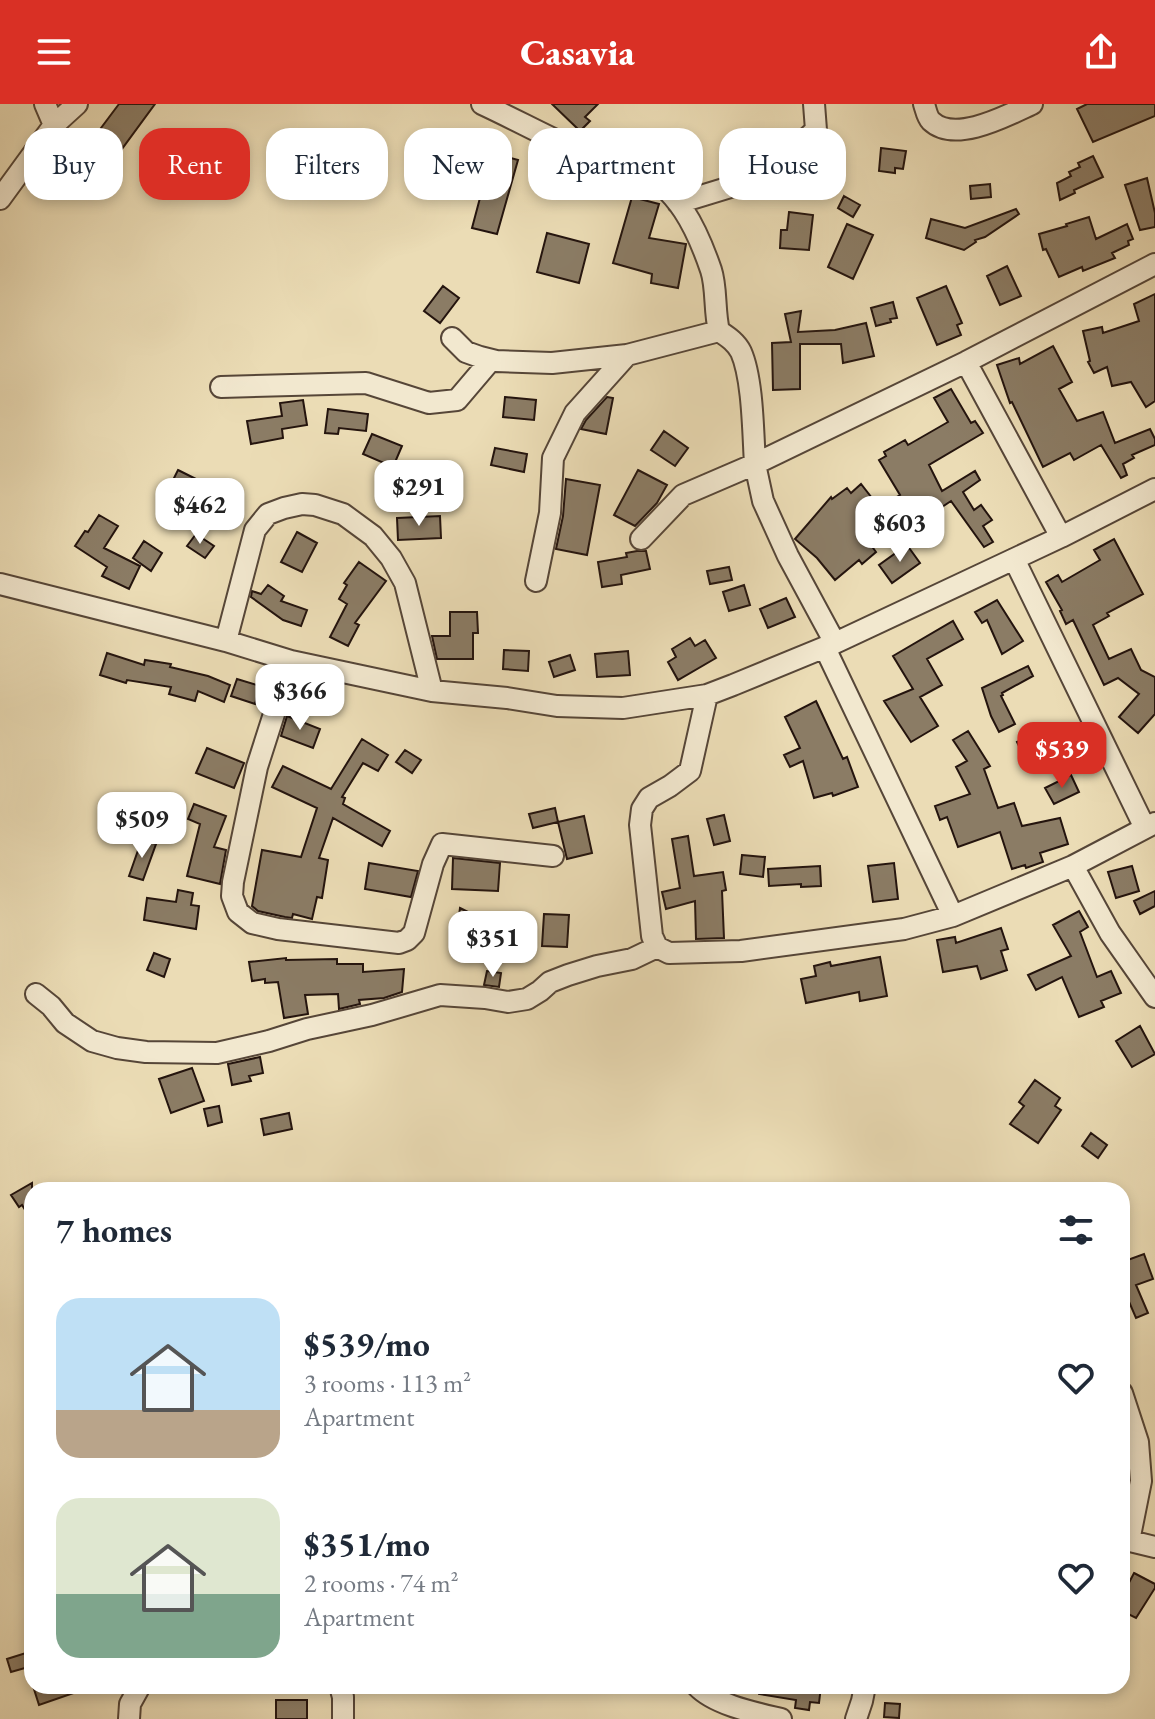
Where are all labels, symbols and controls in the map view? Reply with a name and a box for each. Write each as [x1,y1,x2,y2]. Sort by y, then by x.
text: Casavia [520,29,635,76]
icon: menu [32,30,76,74]
icon: share [1079,30,1123,74]
chip: Buy [24,128,123,200]
chip: Rent [139,128,250,200]
chip: Filters [266,128,388,200]
chip: New [404,128,512,200]
chip: Apartment [528,128,703,200]
chip: House [719,128,846,200]
pin: $291 [372,460,466,528]
text: $291 [392,469,446,503]
pin: $462 [153,478,247,546]
text: $462 [173,487,227,521]
pin: $603 [853,496,947,564]
text: $603 [873,505,927,539]
pin: $366 [253,664,347,732]
text: $366 [273,673,327,707]
pin: $539 [1015,722,1109,790]
text: $539 [1035,731,1089,765]
pin: $509 [95,792,189,860]
text: $509 [115,801,169,835]
pin: $351 [446,911,540,979]
text: $351 [466,920,520,954]
text: 7 homes [56,1208,172,1252]
icon: filters [1054,1208,1098,1252]
text: $539/mo [304,1322,430,1366]
icon: home [120,1330,216,1426]
icon: heart [1054,1356,1098,1400]
text: 3 rooms · 113 m² [304,1366,471,1400]
text: Apartment [304,1400,414,1434]
text: $351/mo [304,1522,430,1566]
icon: home [120,1530,216,1626]
icon: heart [1054,1556,1098,1600]
text: 2 rooms · 74 m² [304,1566,459,1600]
text: Apartment [304,1600,414,1634]

